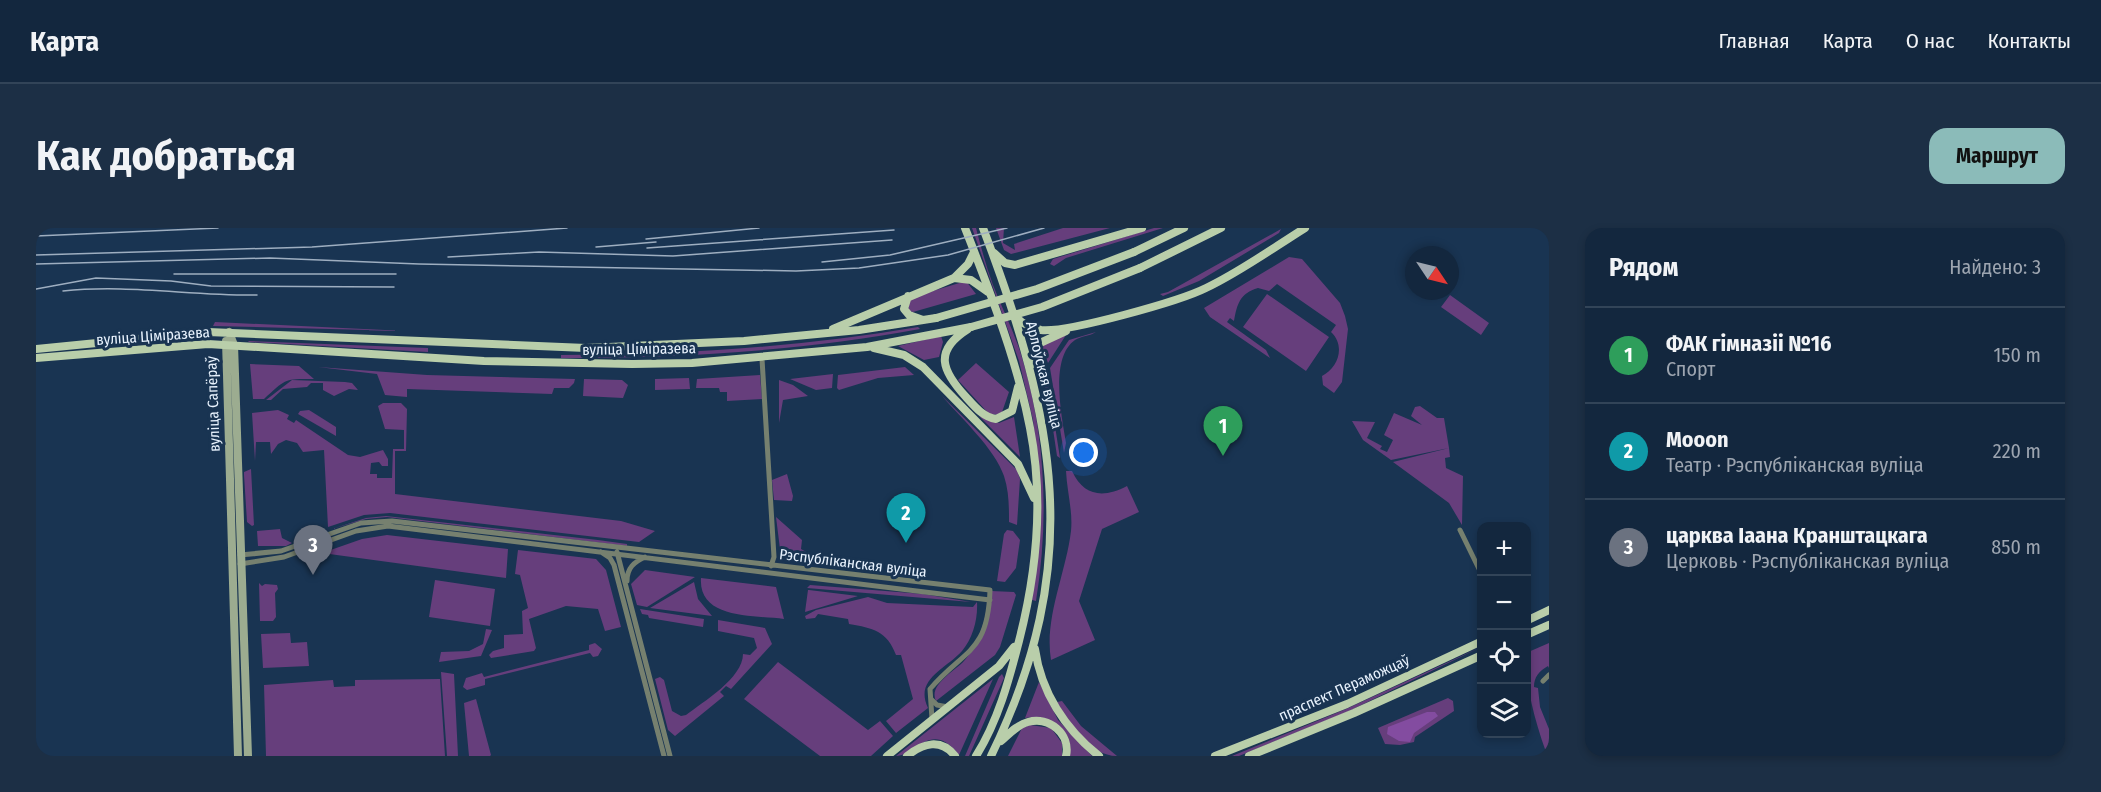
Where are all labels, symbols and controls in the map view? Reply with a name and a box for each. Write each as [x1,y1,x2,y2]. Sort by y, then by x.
text: Карта [30,25,99,58]
text: Главная [1719,28,1790,54]
text: Карта [1823,28,1873,54]
text: О нас [1906,28,1954,54]
text: Контакты [1987,28,2071,54]
button: Маршрут [1929,128,2065,184]
text: Как добраться [36,131,296,181]
north arrow [1405,246,1459,300]
text: Рядом [1609,252,1678,283]
text: Найдено: 3 [1949,255,2041,279]
street label: Арлоўская вуліца [1022,319,1066,431]
street label: вуліца Ціміразева [96,323,210,349]
text: ФАК гімназіі №16 [1666,330,1832,357]
street label: вуліца Ціміразева [582,339,696,359]
text: 1 [1624,343,1633,367]
text: 150 m [1994,343,2041,367]
street label: вуліца Сапёраў [202,355,224,452]
text: Спорт [1666,357,1715,381]
pin: 1 [1204,406,1242,456]
text: Mooon [1666,426,1729,453]
your location [1069,438,1098,467]
text: 2 [1624,439,1633,463]
text: 220 m [1993,439,2041,463]
text: Театр · Рэспубліканская вуліца [1666,453,1924,477]
pin: 2 [886,494,926,543]
map controls [1477,522,1531,738]
button: + [1477,522,1531,576]
text: царква Іаана Кранштацкага [1666,522,1928,549]
pin: 3 [294,526,332,575]
text: 3 [1624,535,1633,559]
text: 850 m [1991,535,2041,559]
street label: Рэспубліканская вуліца [778,545,928,581]
text: Церковь · Рэспубліканская вуліца [1666,549,1949,573]
button: − [1477,576,1531,630]
button: locate [1477,630,1531,684]
street label: праспект Пераможцаў [1276,651,1413,725]
button: layers [1477,684,1531,738]

